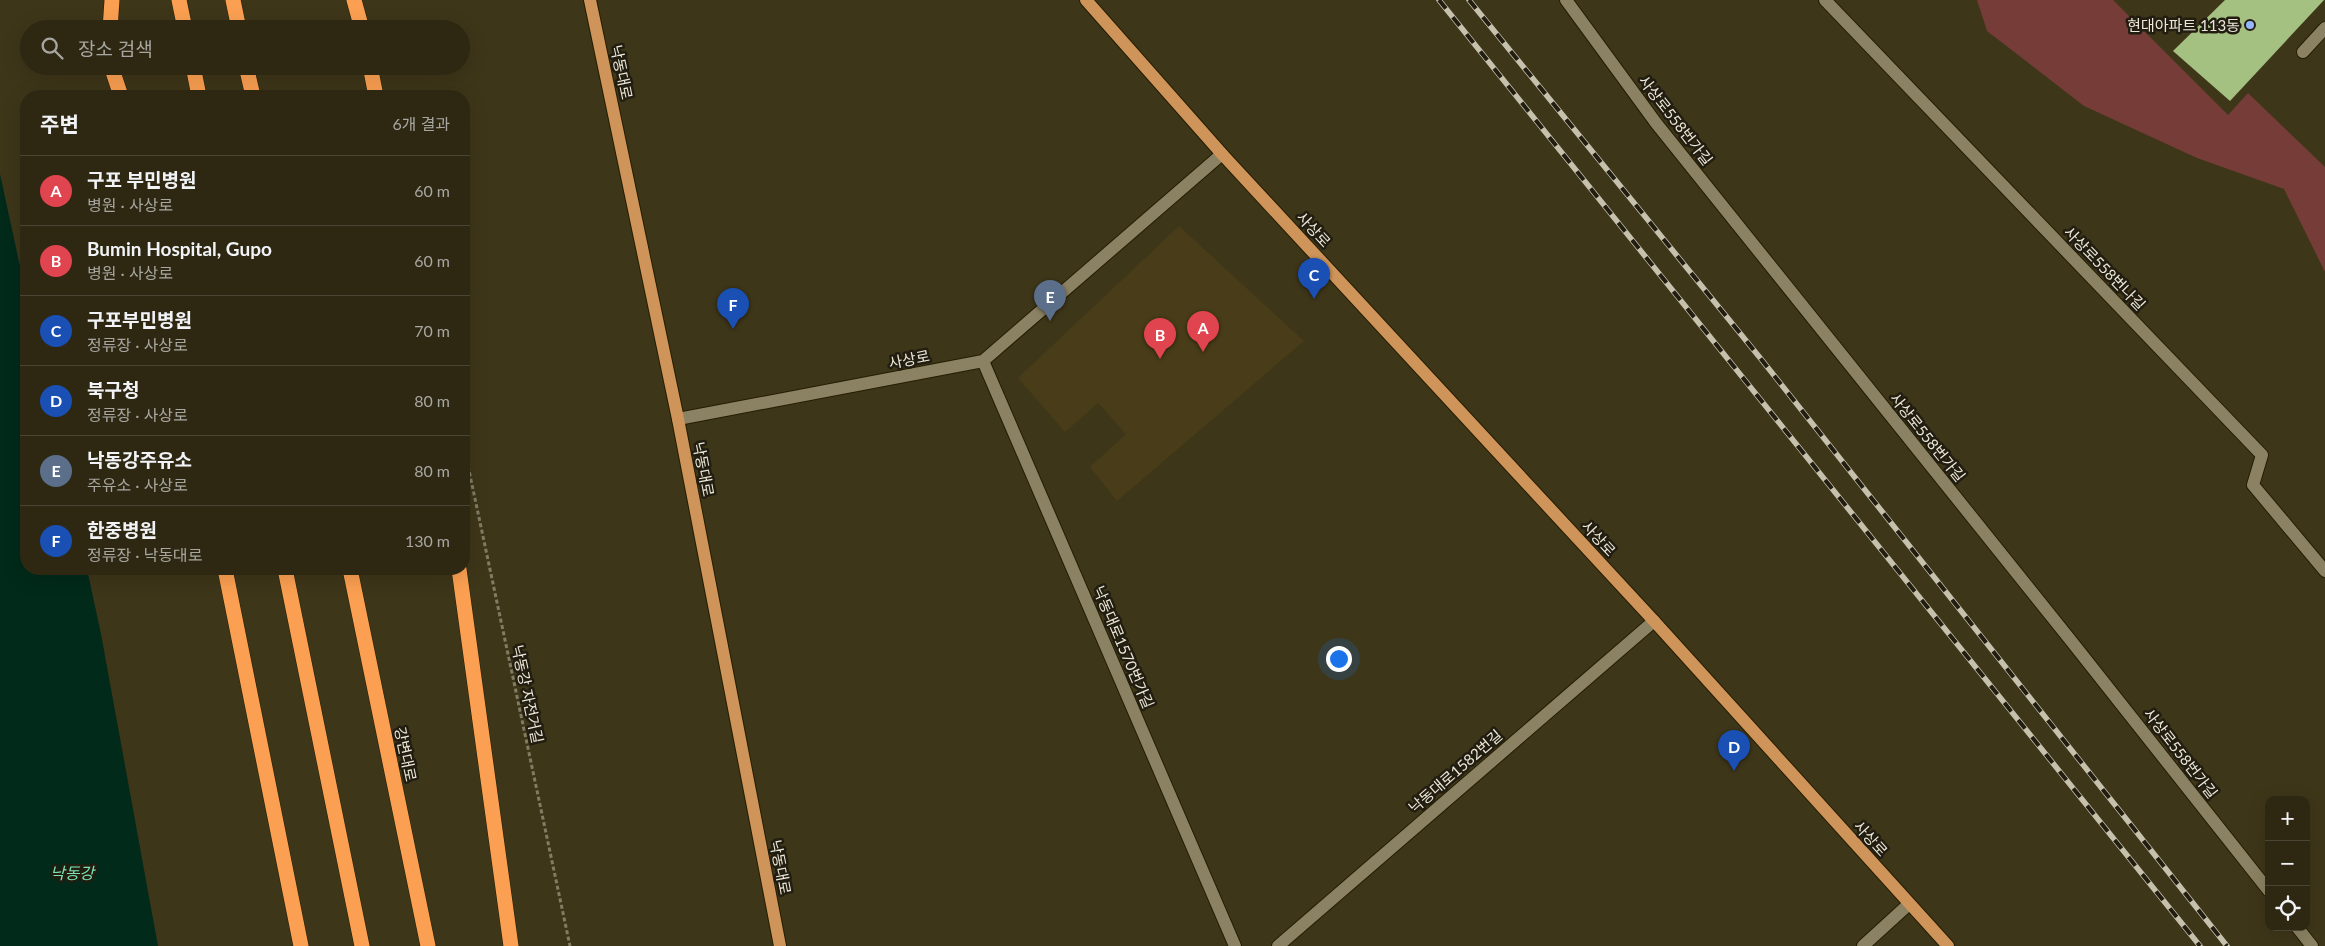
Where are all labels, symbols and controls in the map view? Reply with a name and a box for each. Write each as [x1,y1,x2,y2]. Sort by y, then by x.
place label: 현대아파트 113동 [2127,16,2240,34]
marker: 현대아파트 113동 [2244,19,2256,31]
search box [20,20,470,75]
icon: search [38,34,66,62]
text: 장소 검색 [78,37,153,60]
street label: 낙동대로 [607,43,637,101]
street label: 사상로558번가길 [1635,72,1717,168]
text: 주변 [40,111,79,136]
text: 6개 결과 [392,114,450,133]
text: 구포 부민병원 [87,168,197,191]
text: A [50,181,62,200]
text: 60 m [414,181,450,200]
text: 병원 · 사상로 [87,195,173,214]
street label: 사상로 [1293,208,1335,250]
street label: 사상로558번나길 [2061,223,2149,313]
text: Bumin Hospital, Gupo [87,237,272,260]
text: B [51,251,61,270]
text: 60 m [414,251,450,270]
pin: C [1298,258,1330,299]
text: 병원 · 사상로 [87,263,173,282]
pin: E [1034,280,1066,321]
pin: F [717,288,749,329]
text: 구포부민병원 [87,308,192,331]
pin: A [1187,311,1219,352]
pin: B [1144,318,1176,359]
text: C [51,321,61,340]
text: 70 m [414,321,450,340]
text: 정류장 · 사상로 [87,335,188,354]
street label: 사상로 [887,346,931,372]
text: 북구청 [87,378,139,401]
street label: 사상로558번가길 [1887,389,1969,485]
text: D [50,391,62,410]
text: 80 m [414,391,450,410]
text: 정류장 · 사상로 [87,405,188,424]
street label: 낙동대로 [690,440,718,498]
text: 낙동강주유소 [87,448,192,471]
text: E [51,461,61,480]
text: 80 m [414,461,450,480]
text: 주유소 · 사상로 [87,475,188,494]
street label: 사상로 [1578,517,1620,559]
text: 한중병원 [87,518,157,541]
text: F [51,531,61,550]
text: 130 m [405,531,450,550]
text: 정류장 · 낙동대로 [87,545,202,564]
street label: 낙동대로1570번가길 [1090,583,1158,711]
street label: 낙동강 자전거길 [509,643,547,745]
your location [1326,646,1352,672]
street label: 사상로558번가길 [2140,705,2222,801]
street label: 강변대로 [391,725,421,783]
street label: 낙동대로1582번길 [1405,726,1505,816]
pin: D [1718,730,1750,771]
map controls [2265,796,2310,931]
button: + [2265,796,2310,841]
street label: 사상로 [1850,817,1892,859]
street label: 낙동대로 [767,838,795,896]
button: − [2265,841,2310,886]
water label: 낙동강 [50,863,96,882]
button: locate [2265,886,2310,931]

